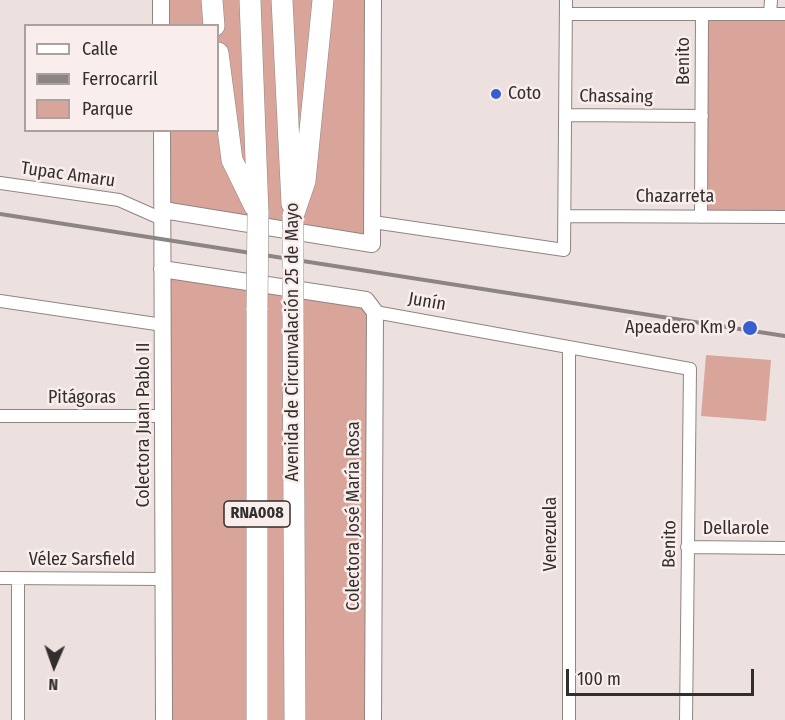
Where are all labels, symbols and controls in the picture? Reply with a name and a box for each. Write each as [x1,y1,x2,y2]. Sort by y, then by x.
legend [24,24,219,132]
street label: Benito [673,37,695,85]
text: Calle [82,38,118,60]
text: Ferrocarril [82,68,158,90]
place label: Coto [508,83,541,105]
street label: Chassaing [579,86,653,108]
marker: Coto [489,87,503,101]
text: Parque [82,98,133,120]
street label: Tupac Amaru [19,158,117,192]
street label: Chazarreta [636,186,714,208]
street label: Avenida de Circunvalación 25 de Mayo [282,203,304,481]
street label: Junín [406,288,448,316]
place label: Apeadero Km 9 [625,317,736,339]
marker: Apeadero Km 9 [741,319,759,337]
street label: Colectora Juan Pablo II [133,343,155,507]
street label: Pitágoras [48,387,116,409]
street label: Colectora José María Rosa [343,421,365,611]
street label: Venezuela [540,497,562,571]
road number: RNA008 [224,501,290,527]
street label: Dellarole [703,518,769,540]
street label: Benito [659,520,681,568]
street label: Vélez Sarsfield [29,549,135,571]
north arrow [24,636,84,696]
scale bar [569,657,756,695]
text: 100 m [577,668,621,690]
text: N [48,675,58,694]

